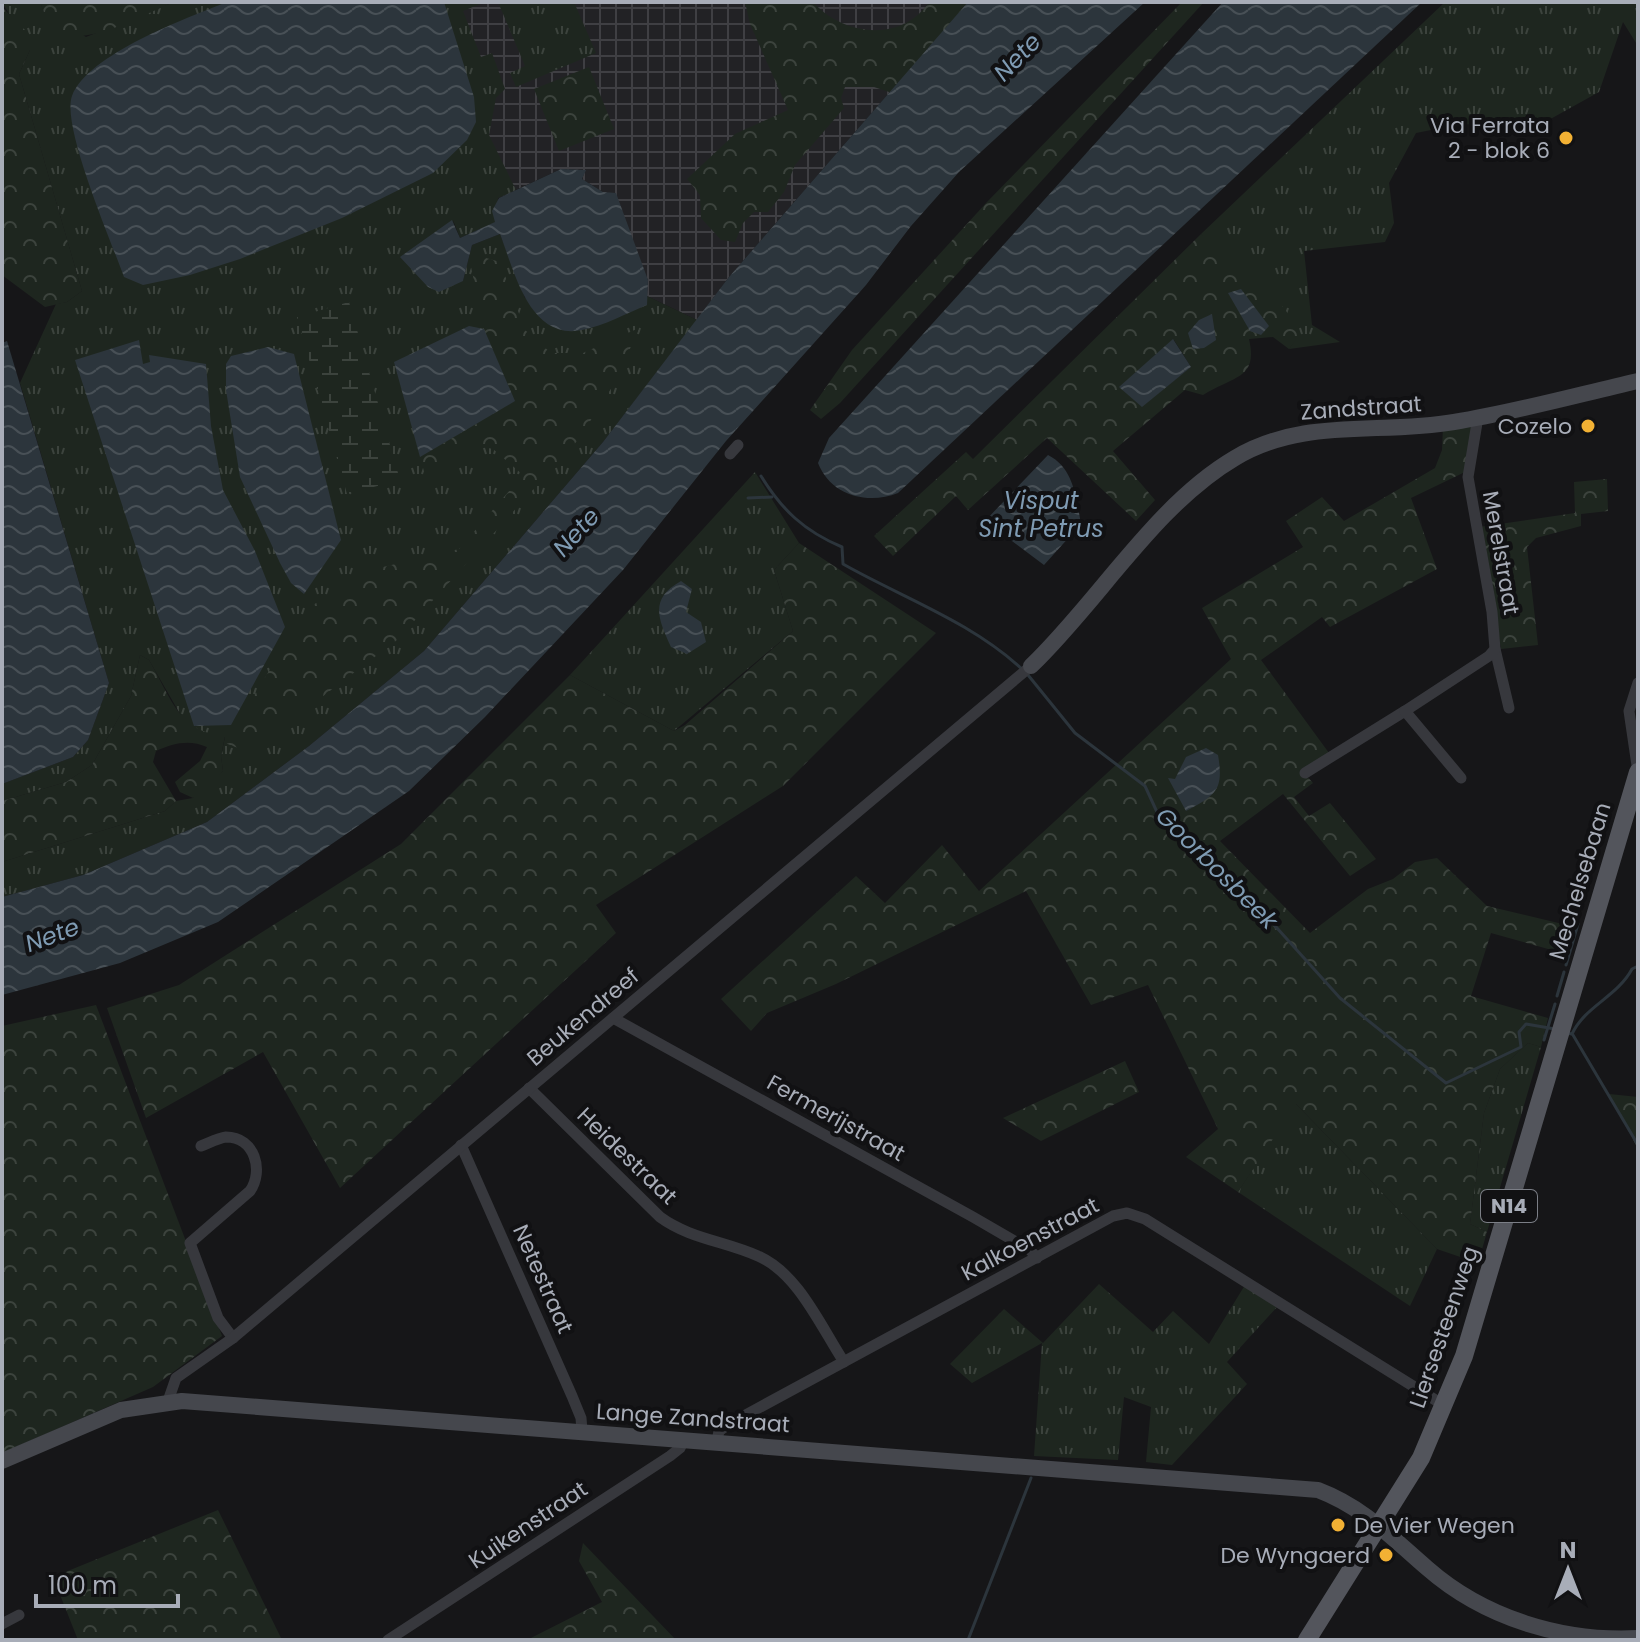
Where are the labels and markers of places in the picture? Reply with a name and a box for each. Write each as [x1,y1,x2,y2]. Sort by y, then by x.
place label: Via Ferrata 2 - blok 6 [1430,110,1550,166]
marker: Via Ferrata 2 - blok 6 [1557,129,1575,147]
place label: Cozelo [1498,411,1572,442]
marker: Cozelo [1579,417,1597,435]
place label: De Vier Wegen [1354,1510,1515,1541]
marker: De Vier Wegen [1329,1516,1347,1534]
place label: De Wyngaerd [1221,1540,1370,1571]
marker: De Wyngaerd [1377,1546,1395,1564]

